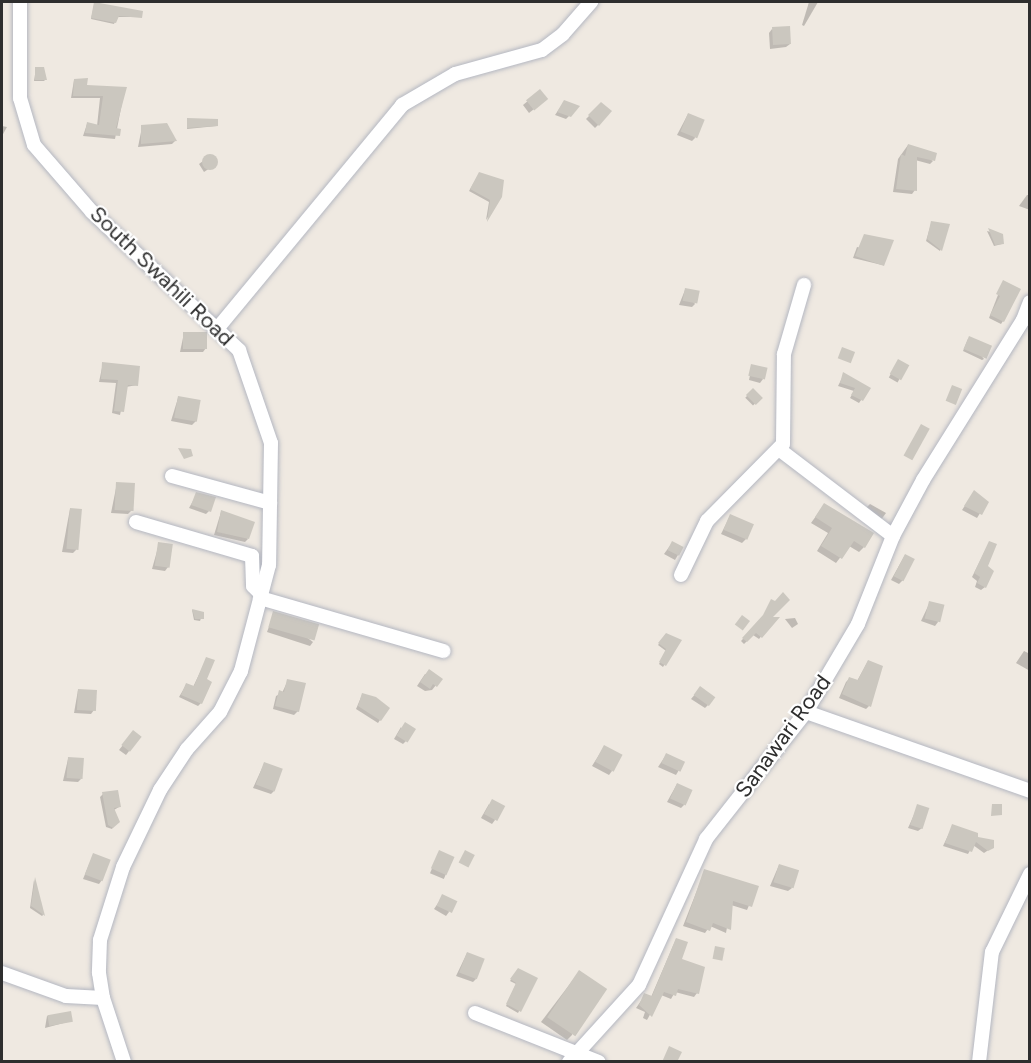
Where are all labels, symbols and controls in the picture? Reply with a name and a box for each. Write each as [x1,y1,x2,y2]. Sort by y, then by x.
street label: South Swahili Road [85,201,239,351]
street label: Sanawari Road [730,670,836,802]

